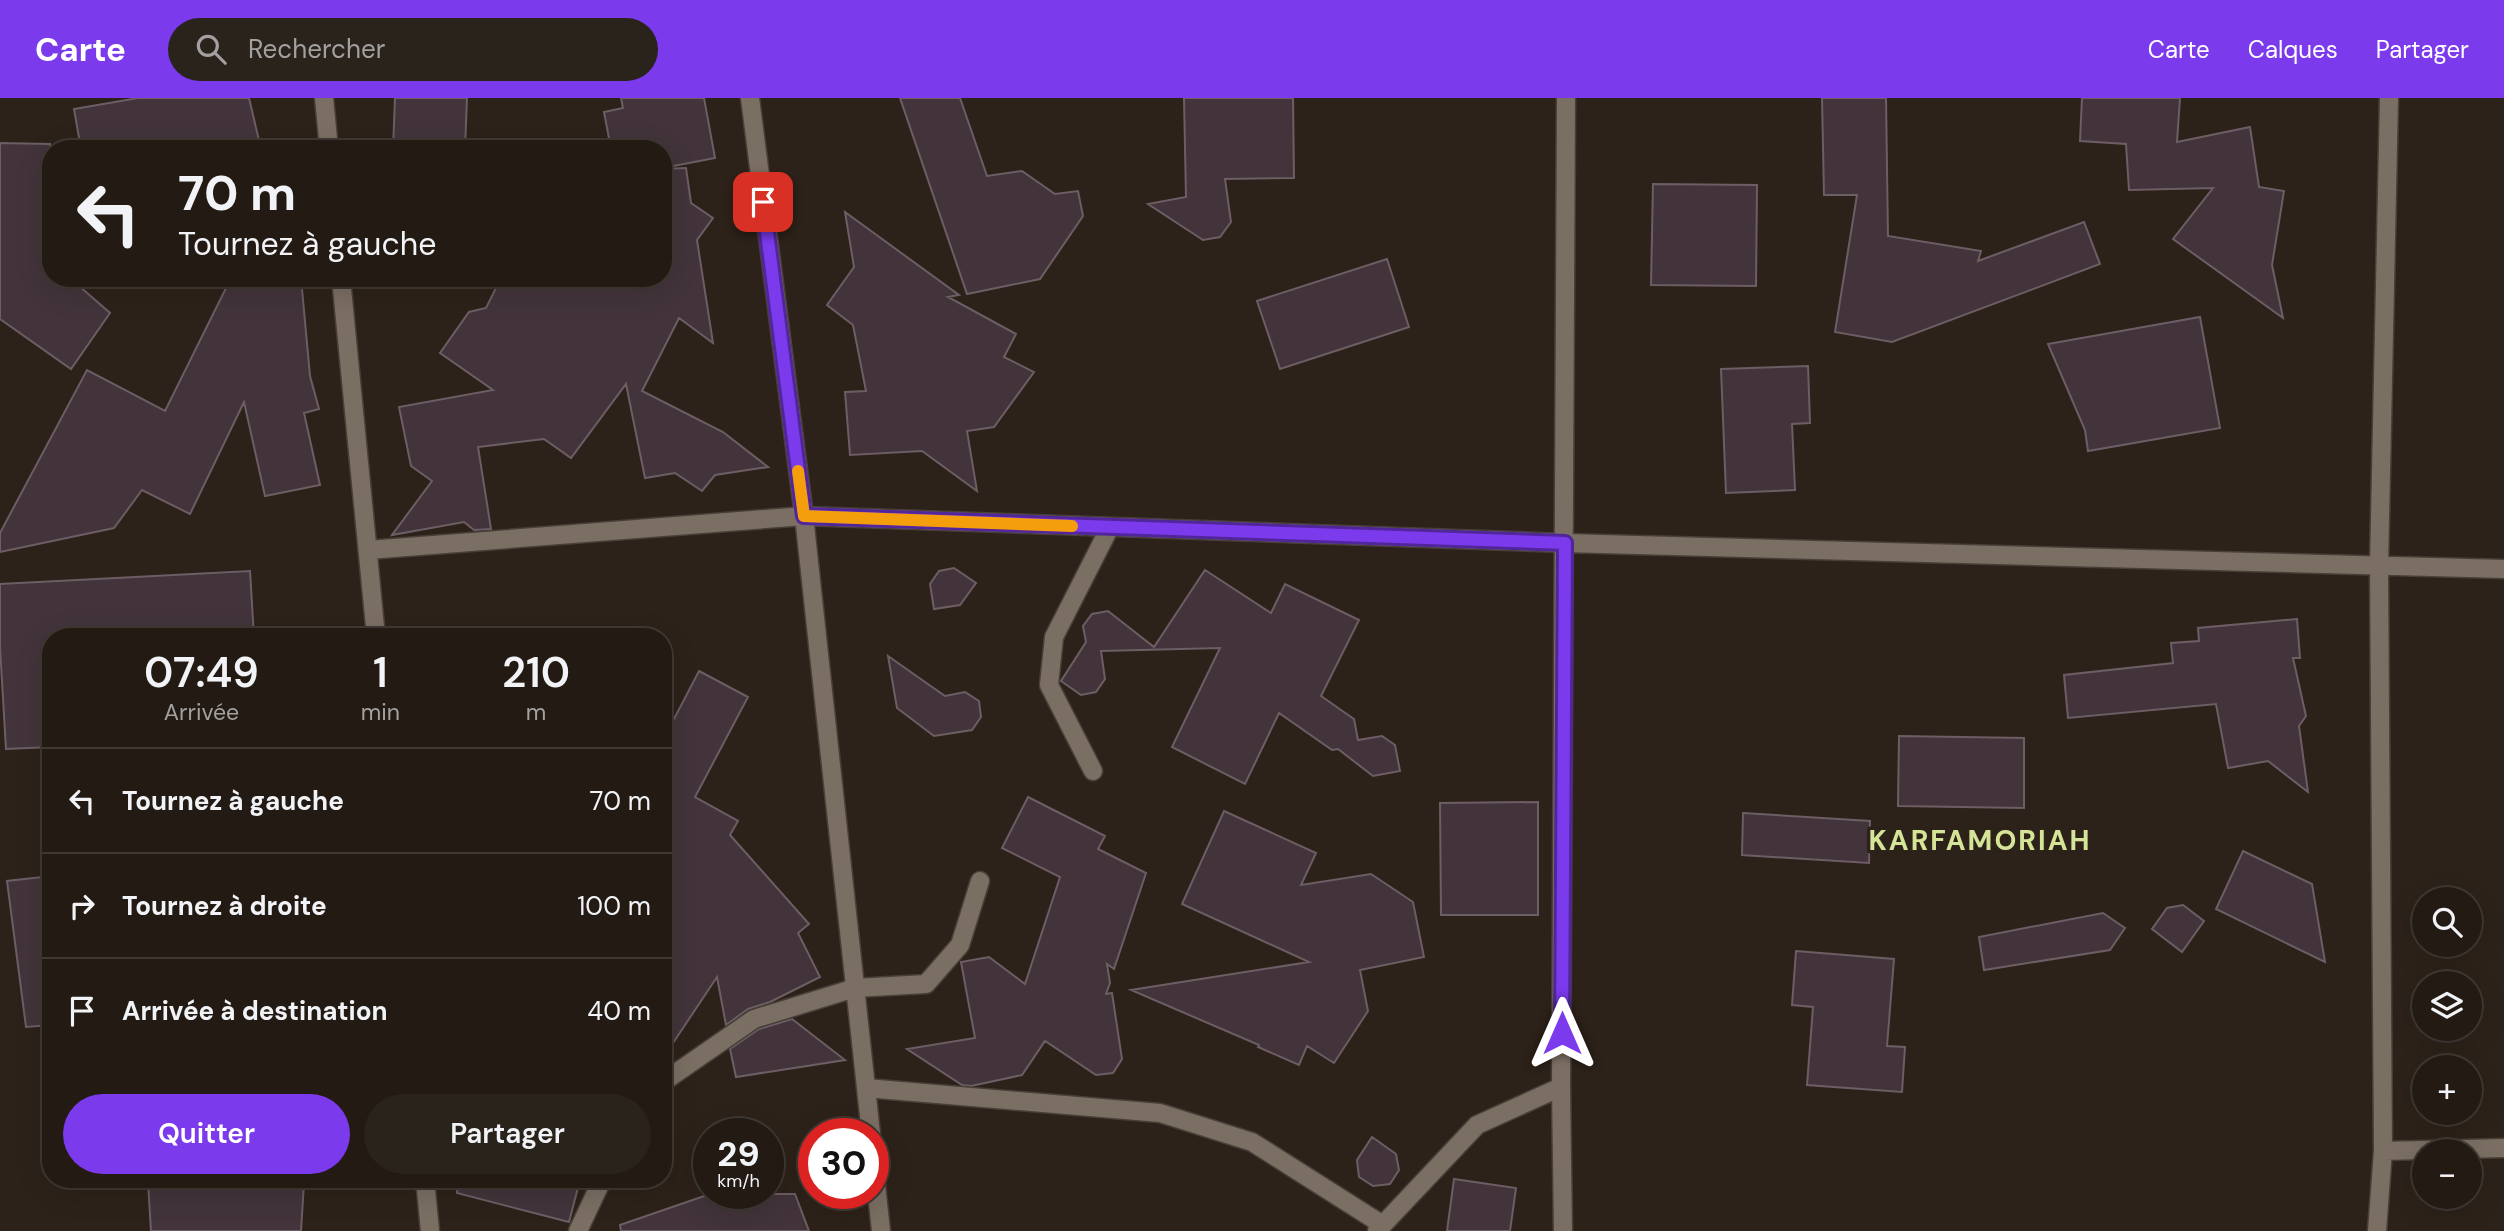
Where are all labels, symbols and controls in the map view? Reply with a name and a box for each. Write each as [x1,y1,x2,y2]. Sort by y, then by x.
search box [168,18,658,81]
text: Carte [35,28,126,71]
icon: search [192,30,230,68]
text: Rechercher [248,32,385,66]
text: Carte [2148,34,2210,65]
text: Calques [2248,34,2338,65]
text: Partager [2376,34,2469,65]
text: 70 m [178,161,296,225]
icon: left [63,168,154,259]
pin [733,172,793,232]
icon: arrive [744,183,782,221]
text: Tournez à gauche [178,223,436,265]
text: 07:49 [144,645,259,700]
text: 1 [373,645,388,700]
text: 210 [502,645,570,700]
text: Arrivée [164,697,239,727]
text: min [361,697,400,727]
text: m [526,697,546,727]
icon: left [63,782,101,820]
text: Tournez à gauche [122,784,344,818]
text: 70 m [590,784,651,818]
district label: KARFAMORIAH [1869,822,2091,859]
icon: right [63,887,101,925]
map controls [2412,887,2482,1209]
button: search [2412,887,2482,957]
text: Tournez à droite [122,889,327,923]
text: 100 m [577,889,651,923]
button: layers [2412,971,2482,1041]
icon: arrive [63,992,101,1030]
text: Arrivée à destination [122,994,388,1028]
text: 40 m [587,994,651,1028]
position arrow [1525,996,1599,1070]
button: + [2412,1055,2482,1125]
button: Quitter [63,1094,350,1174]
button: Partager [364,1094,651,1174]
speed limit sign: 30 [798,1118,889,1209]
text: 29 [717,1131,760,1177]
button: − [2412,1139,2482,1209]
text: km/h [717,1169,760,1193]

